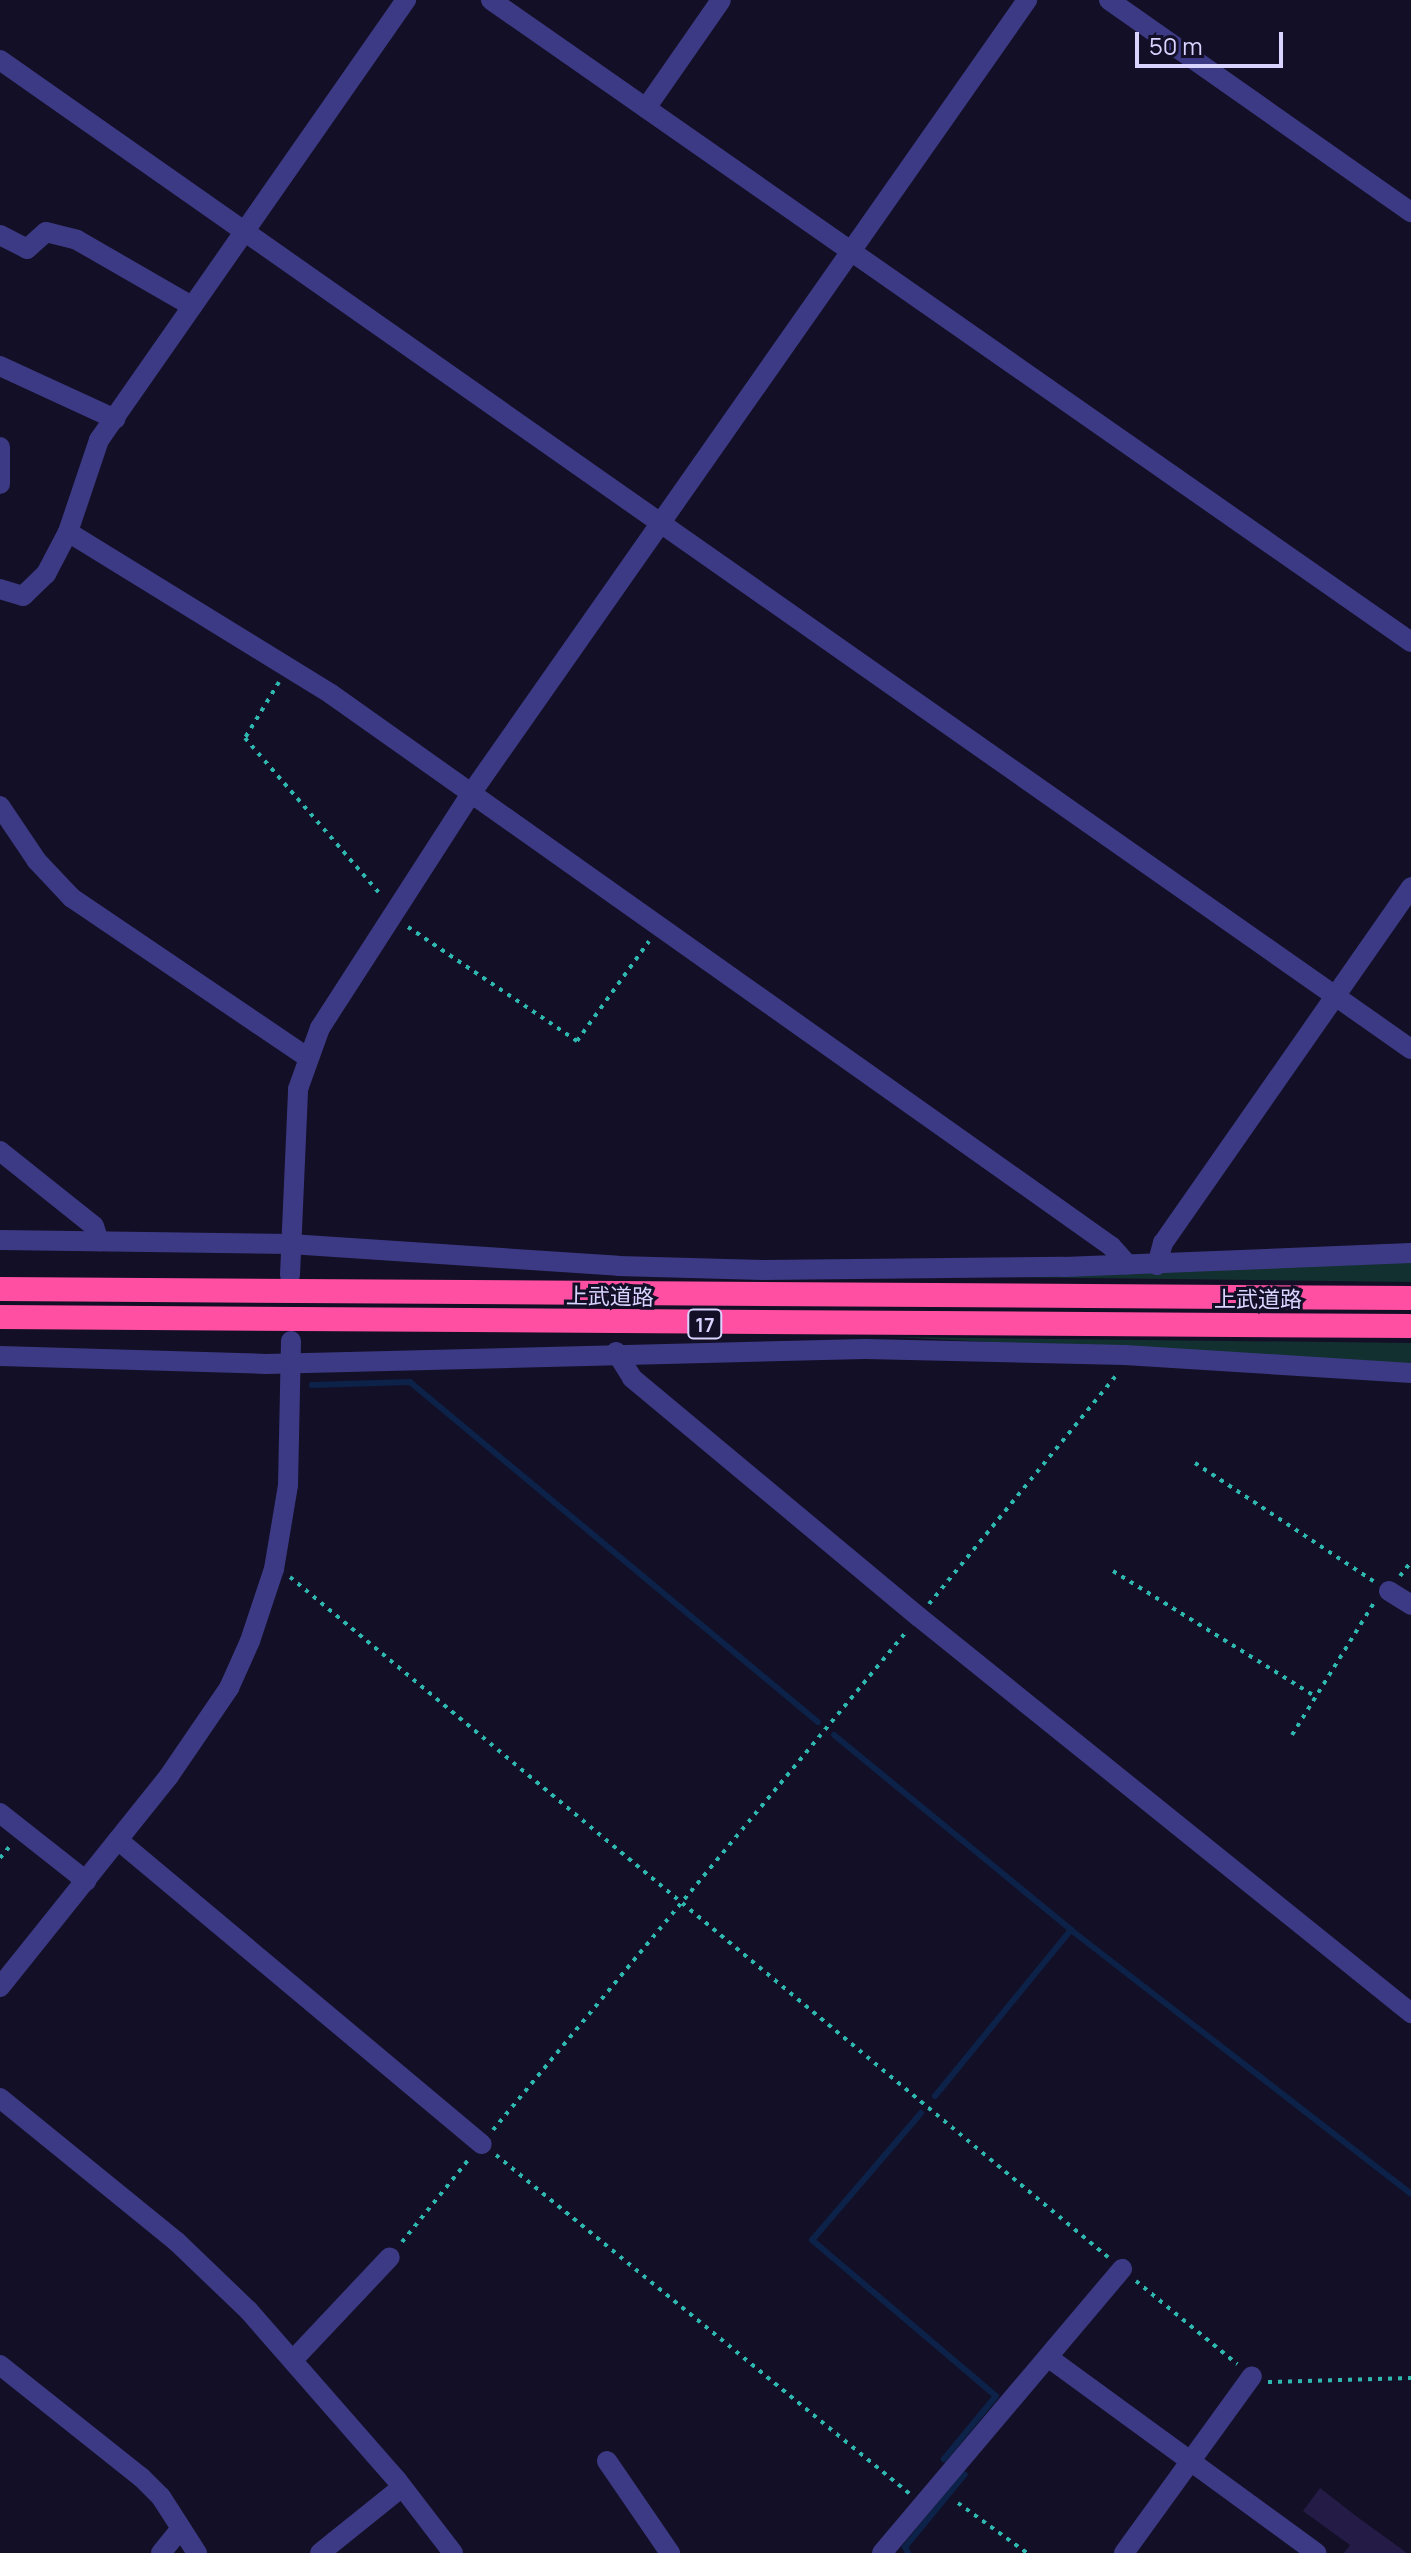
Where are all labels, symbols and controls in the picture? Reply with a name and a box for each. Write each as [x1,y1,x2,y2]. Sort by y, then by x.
scale bar [1139,16,1287,66]
text: 50 m [1149,29,1203,62]
street label: 上武道路 [566,1283,654,1311]
street label: 上武道路 [1214,1287,1302,1313]
road number: 17 [687,1308,723,1340]

